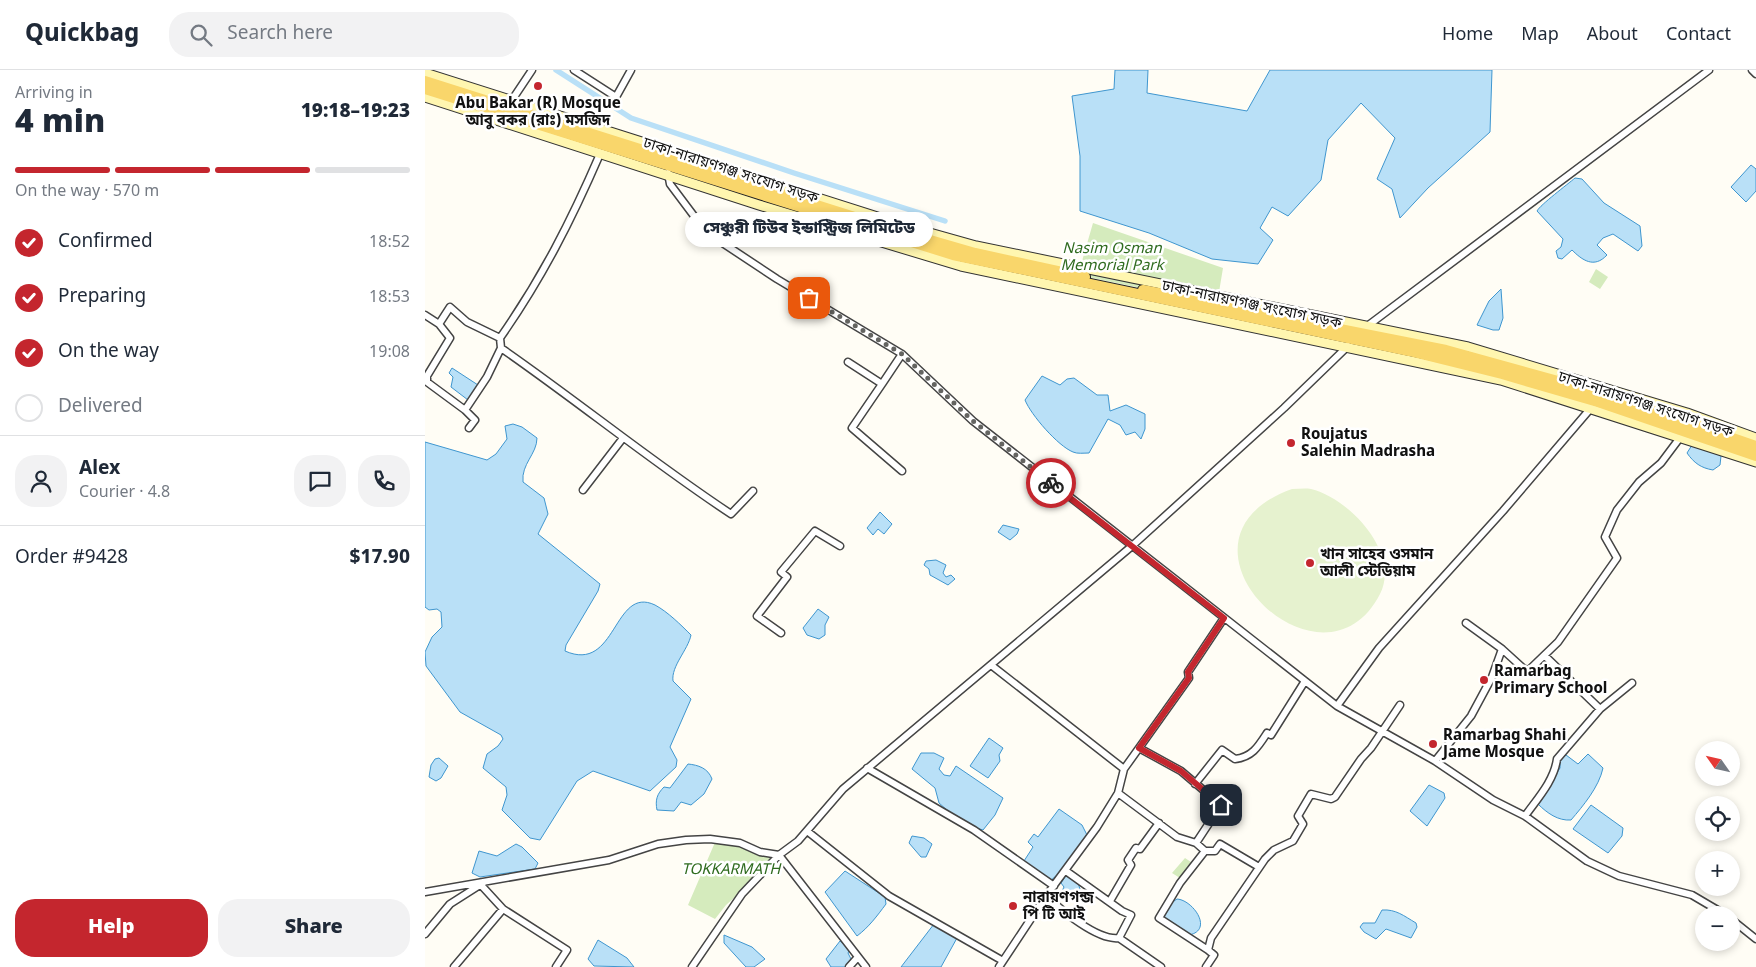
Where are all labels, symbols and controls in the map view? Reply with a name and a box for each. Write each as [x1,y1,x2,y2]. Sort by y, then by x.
search box [169,12,519,57]
text: Quickbag [25,19,139,51]
icon: search [187,21,215,49]
text: Search here [227,22,333,47]
text: Home [1442,23,1493,47]
text: Map [1521,23,1559,47]
text: About [1587,23,1638,47]
text: Contact [1666,23,1731,47]
marker: Abu Bakar (R) Mosque আবু বকর (রাঃ) মসজিদ [532,80,544,92]
text: Arriving in [15,83,93,105]
place label: Abu Bakar (R) Mosque আবু বকর (রাঃ) মসজিদ [455,94,621,131]
text: 19:18–19:23 [301,100,410,125]
text: 4 min [15,103,105,145]
street label: ঢাকা-নারায়ণগঞ্জ সংযোগ সড়ক [640,133,822,209]
text: On the way · 570 m [15,181,159,203]
callout: সেঞ্চুরী টিউব ইন্ডাস্ট্রিজ লিমিটেড [685,213,933,248]
text: সেঞ্চুরী টিউব ইন্ডাস্ট্রিজ লিমিটেড [703,218,915,240]
icon: check [15,229,43,257]
text: Confirmed [58,230,153,255]
text: 18:52 [369,232,410,254]
park label: Nasim Osman Memorial Park [1060,239,1166,276]
street label: ঢাকা-নারায়ণগঞ্জ সংযোগ সড়ক [1159,276,1344,334]
pin [788,277,830,319]
icon: check [15,284,43,312]
icon: bag [795,284,823,312]
text: Preparing [58,285,146,310]
text: 18:53 [369,287,410,309]
icon: check [15,339,43,367]
text: On the way [58,340,159,365]
text: 19:08 [369,342,410,364]
street label: ঢাকা-নারায়ণগঞ্জ সংযোগ সড়ক [1555,367,1737,443]
text: Delivered [58,395,143,420]
place label: Roujatus Salehin Madrasha [1301,425,1435,462]
marker: Roujatus Salehin Madrasha [1285,437,1297,449]
button: person [15,455,67,507]
button: chat [294,455,346,507]
button: phone [358,455,410,507]
text: Alex [79,457,120,482]
courier [1026,458,1076,508]
icon: bike [1037,469,1065,497]
text: Courier · 4.8 [79,482,170,504]
place label: খান সাহেব ওসমান আলী স্টেডিয়াম [1319,545,1434,582]
text: Order #9428 [15,546,128,571]
text: $17.90 [349,546,410,571]
marker: খান সাহেব ওসমান আলী স্টেডিয়াম [1304,557,1316,569]
place label: Ramarbag Primary School [1494,662,1607,699]
marker: Ramarbag Primary School [1478,674,1490,686]
place label: Ramarbag Shahi Jame Mosque [1441,726,1566,763]
marker: Ramarbag Shahi Jame Mosque [1427,738,1439,750]
north arrow [1695,741,1740,786]
map controls [1695,741,1740,951]
pin [1200,784,1242,826]
icon: home [1207,791,1235,819]
button: locate [1695,796,1740,841]
button: + [1695,851,1740,896]
park label: TOKKARMATH [682,860,782,880]
place label: নারায়ণগন্জ পি টি আই [1022,888,1094,925]
button: Help [15,899,208,957]
button: Share [218,899,410,957]
marker: নারায়ণগন্জ পি টি আই [1007,900,1019,912]
button: − [1695,906,1740,951]

